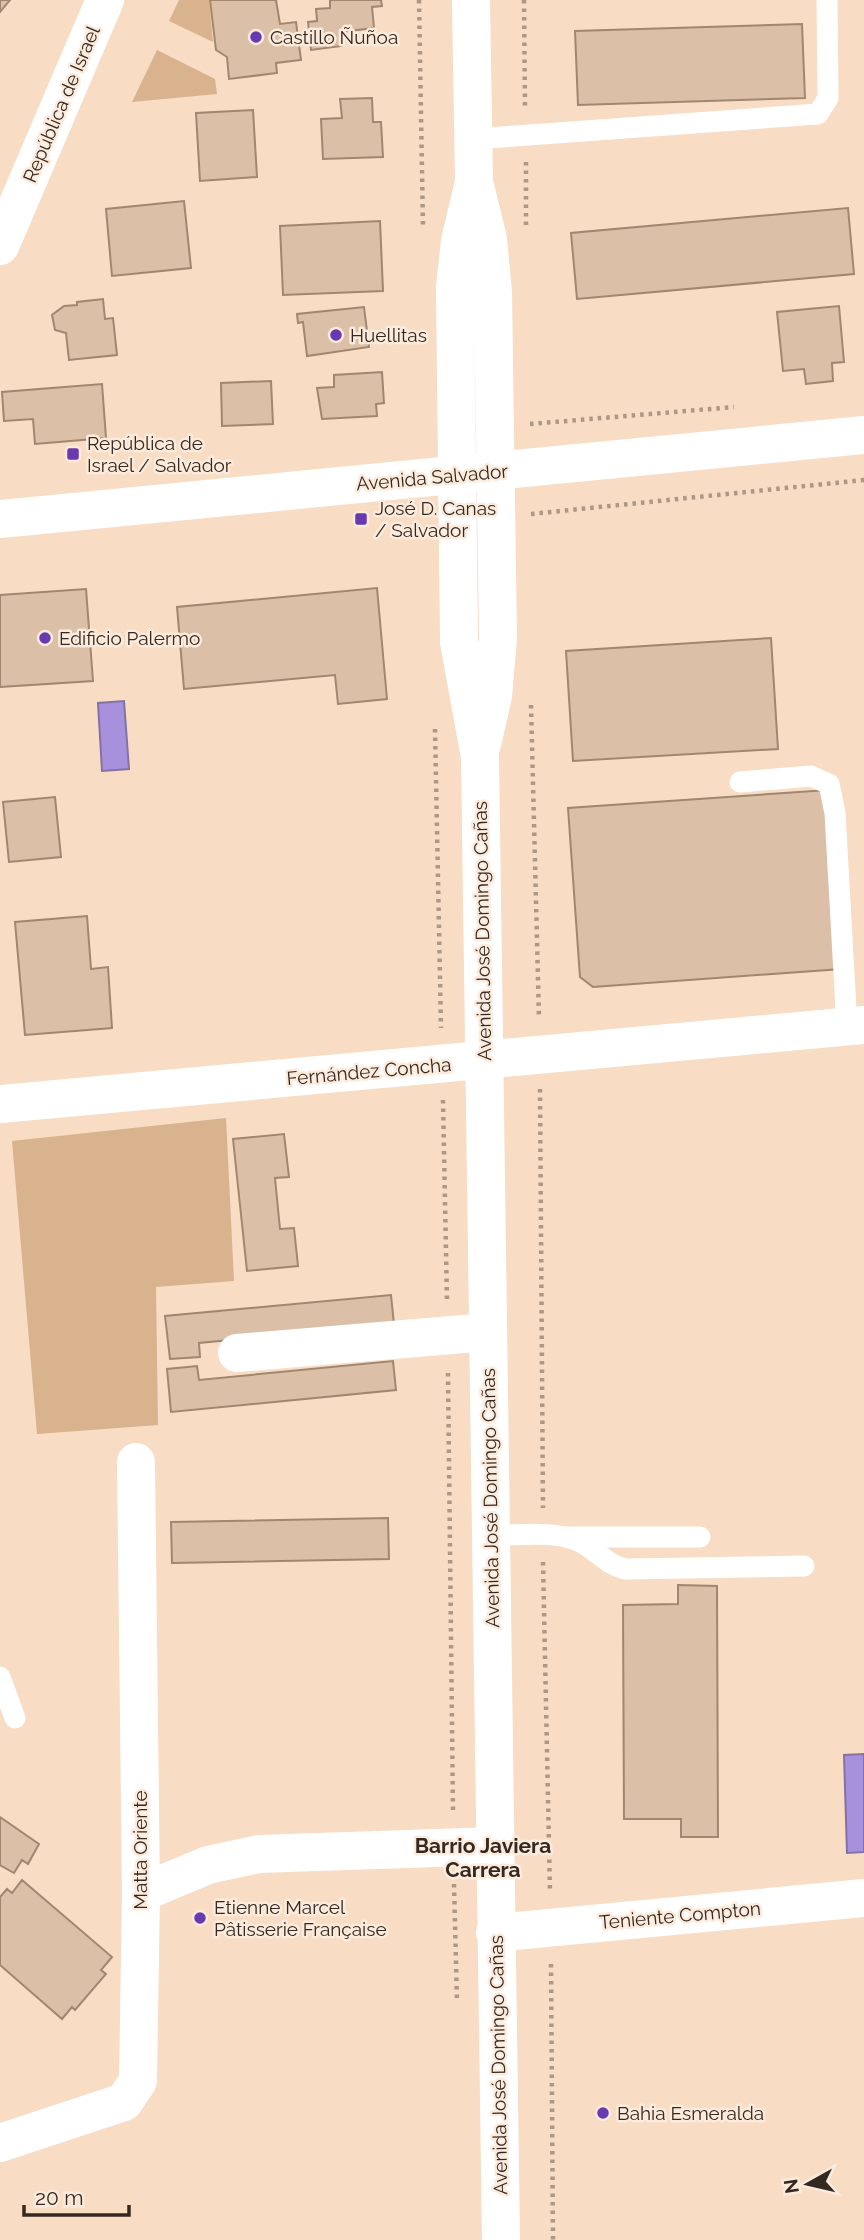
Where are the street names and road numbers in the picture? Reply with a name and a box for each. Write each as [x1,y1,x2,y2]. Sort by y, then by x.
street label: República de Israel [18,22,104,186]
street label: Avenida Salvador [355,459,509,495]
street label: Avenida José Domingo Cañas [469,801,495,1061]
street label: Fernández Concha [286,1053,452,1089]
street label: Avenida José Domingo Cañas [477,1368,503,1628]
street label: Matta Oriente [129,1790,151,1910]
street label: Teniente Compton [598,1897,762,1933]
street label: Avenida José Domingo Cañas [485,1935,511,2195]

